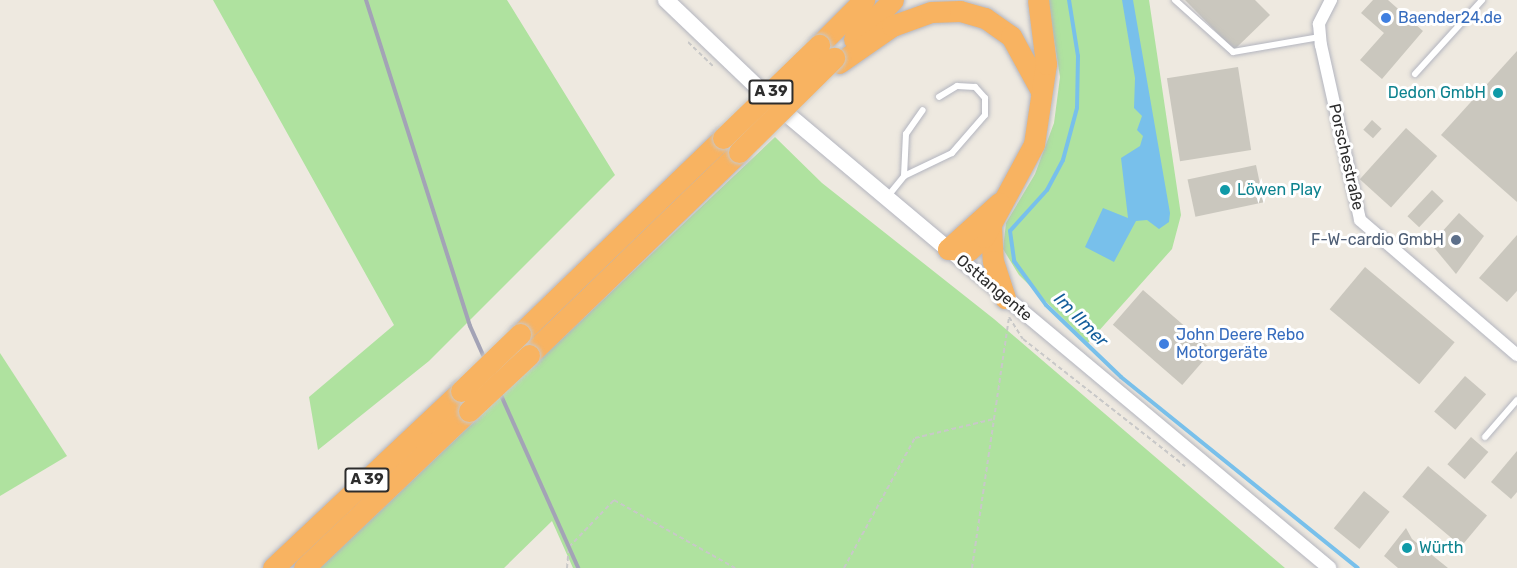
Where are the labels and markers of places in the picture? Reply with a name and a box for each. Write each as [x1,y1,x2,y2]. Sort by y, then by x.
place label: Baender24.de [1398,8,1502,28]
marker: Baender24.de [1379,11,1393,25]
place label: Dedon GmbH [1388,83,1486,103]
marker: Dedon GmbH [1491,86,1505,100]
place label: Löwen Play [1237,180,1322,200]
marker: Löwen Play [1218,183,1232,197]
place label: F-W-cardio GmbH [1311,230,1444,250]
marker: F-W-cardio GmbH [1449,233,1463,247]
place label: John Deere Rebo Motorgeräte [1176,325,1304,363]
marker: John Deere Rebo Motorgeräte [1157,337,1171,351]
place label: Würth [1419,538,1463,558]
marker: Würth [1400,541,1414,555]

